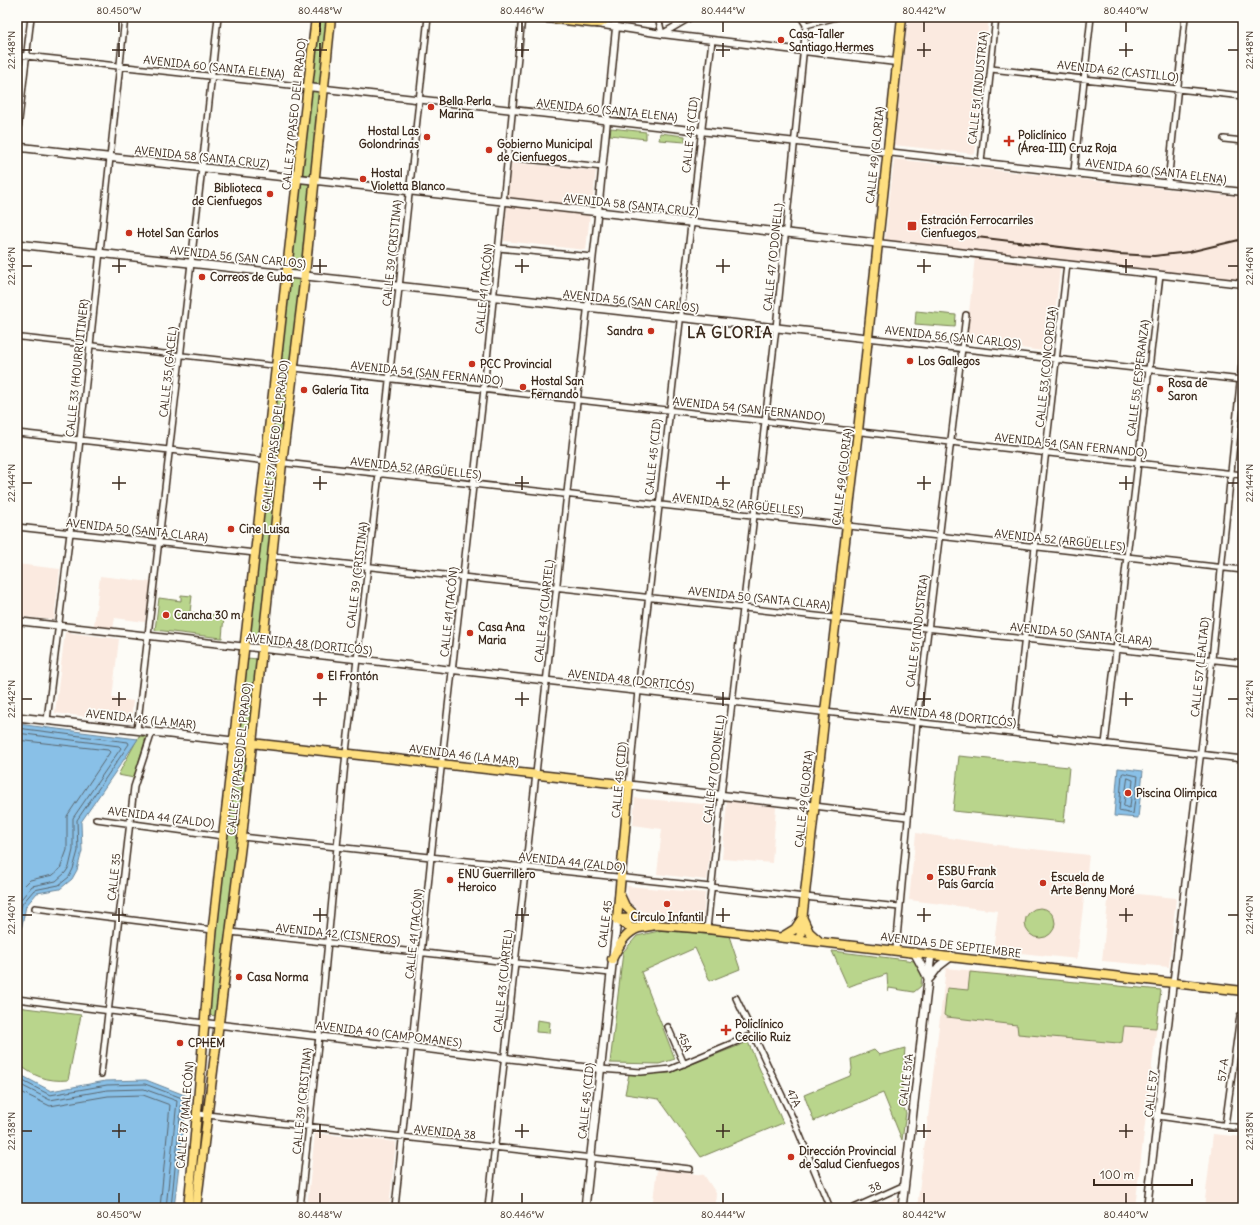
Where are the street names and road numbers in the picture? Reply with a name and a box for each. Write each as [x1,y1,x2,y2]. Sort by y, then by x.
street label: CALLE 51 (INDUSTRIA) [965,31,991,145]
street label: CALLE 37 (PASEO DEL PRADO) [279,37,309,191]
street label: AVENIDA 60 (SANTA ELENA) [143,53,285,81]
street label: AVENIDA 62 (CASTILLO) [1057,58,1179,84]
street label: AVENIDA 60 (SANTA ELENA) [536,96,678,124]
street label: CALLE 45 (CID) [679,96,701,174]
street label: CALLE 49 (GLORIA) [863,106,887,204]
street label: AVENIDA 58 (SANTA CRUZ) [134,143,270,171]
street label: AVENIDA 60 (SANTA ELENA) [1085,155,1227,187]
street label: AVENIDA 58 (SANTA CRUZ) [563,191,699,219]
street label: CALLE 39 (CRISTINA) [379,199,405,307]
street label: CALLE 47 (O'DONELL) [760,202,786,312]
street label: AVENIDA 56 (SAN CARLOS) [169,243,307,271]
street label: CALLE 41 (TACÓN) [471,243,496,335]
street label: AVENIDA 56 (SAN CARLOS) [562,287,700,315]
street label: CALLE 33 (HOURRUITINER) [63,298,91,438]
street label: CALLE 53 (CONCORDIA) [1033,306,1059,428]
street label: CALLE 55 (ESPERANZA) [1124,319,1152,437]
street label: AVENIDA 56 (SAN CARLOS) [884,323,1022,351]
street label: CALLE 35 (GACEL) [156,326,180,418]
street label: AVENIDA 54 (SAN FERNANDO) [350,358,504,388]
street label: CALLE 37 (PASEO DEL PRADO) [259,359,291,513]
street label: AVENIDA 54 (SAN FERNANDO) [672,394,826,424]
street label: CALLE 45 (CID) [642,418,664,496]
street label: CALLE 49 (GLORIA) [829,428,855,526]
street label: AVENIDA 54 (SAN FERNANDO) [994,430,1148,460]
street label: AVENIDA 52 (ARGÜELLES) [350,453,482,482]
street label: AVENIDA 52 (ARGÜELLES) [672,489,804,518]
street label: AVENIDA 50 (SANTA CLARA) [65,516,209,544]
street label: CALLE 39 (CRISTINA) [344,521,370,629]
street label: AVENIDA 52 (ARGÜELLES) [994,525,1126,554]
street label: CALLE 43 (CUARTEL) [532,559,556,663]
street label: CALLE 41 (TACÓN) [436,566,461,658]
street label: CALLE 51 (INDUSTRIA) [903,574,931,688]
street label: AVENIDA 50 (SANTA CLARA) [687,584,831,612]
street label: CALLE 57 (LEALTAD) [1188,616,1212,718]
street label: AVENIDA 50 (SANTA CLARA) [1009,620,1153,648]
street label: AVENIDA 48 (DORTICÓS) [245,629,373,658]
street label: AVENIDA 48 (DORTICÓS) [567,665,695,694]
street label: CALLE 37 (PASEO DEL PRADO) [224,682,254,836]
street label: AVENIDA 48 (DORTICÓS) [889,701,1017,730]
street label: AVENIDA 46 (LA MAR) [85,706,197,732]
street label: CALLE 47 (O'DONELL) [700,714,728,824]
street label: AVENIDA 46 (LA MAR) [408,741,520,769]
street label: CALLE 45 (CID) [609,741,629,819]
street label: CALLE 49 (GLORIA) [792,750,816,848]
street label: AVENIDA 44 (ZALDO) [107,804,215,830]
street label: AVENIDA 44 (ZALDO) [518,849,626,875]
street label: CALLE 35 [105,852,123,902]
street label: CALLE 41 (TACÓN) [401,888,426,980]
street label: CALLE 45 [595,899,615,949]
street label: AVENIDA 42 (CISNEROS) [275,920,401,948]
street label: CALLE 43 (CUARTEL) [491,929,515,1033]
street label: AVENIDA 5 DE SEPTIEMBRE [880,929,1022,961]
street label: AVENIDA 40 (CAMPOMANES) [315,1018,463,1050]
street label: 45A [675,1030,695,1054]
street label: CALLE 39 (CRISTINA) [289,1047,315,1155]
street label: CALLE 51A [896,1053,916,1107]
street label: 57-A [1214,1058,1232,1082]
street label: CALLE 37 (MALECÓN) [172,1061,197,1169]
street label: CALLE 45 (CID) [575,1062,597,1140]
street label: CALLE 57 [1142,1069,1160,1118]
street label: 47A [784,1087,804,1109]
street label: AVENIDA 38 [413,1122,477,1142]
street label: 38 [866,1178,884,1196]

